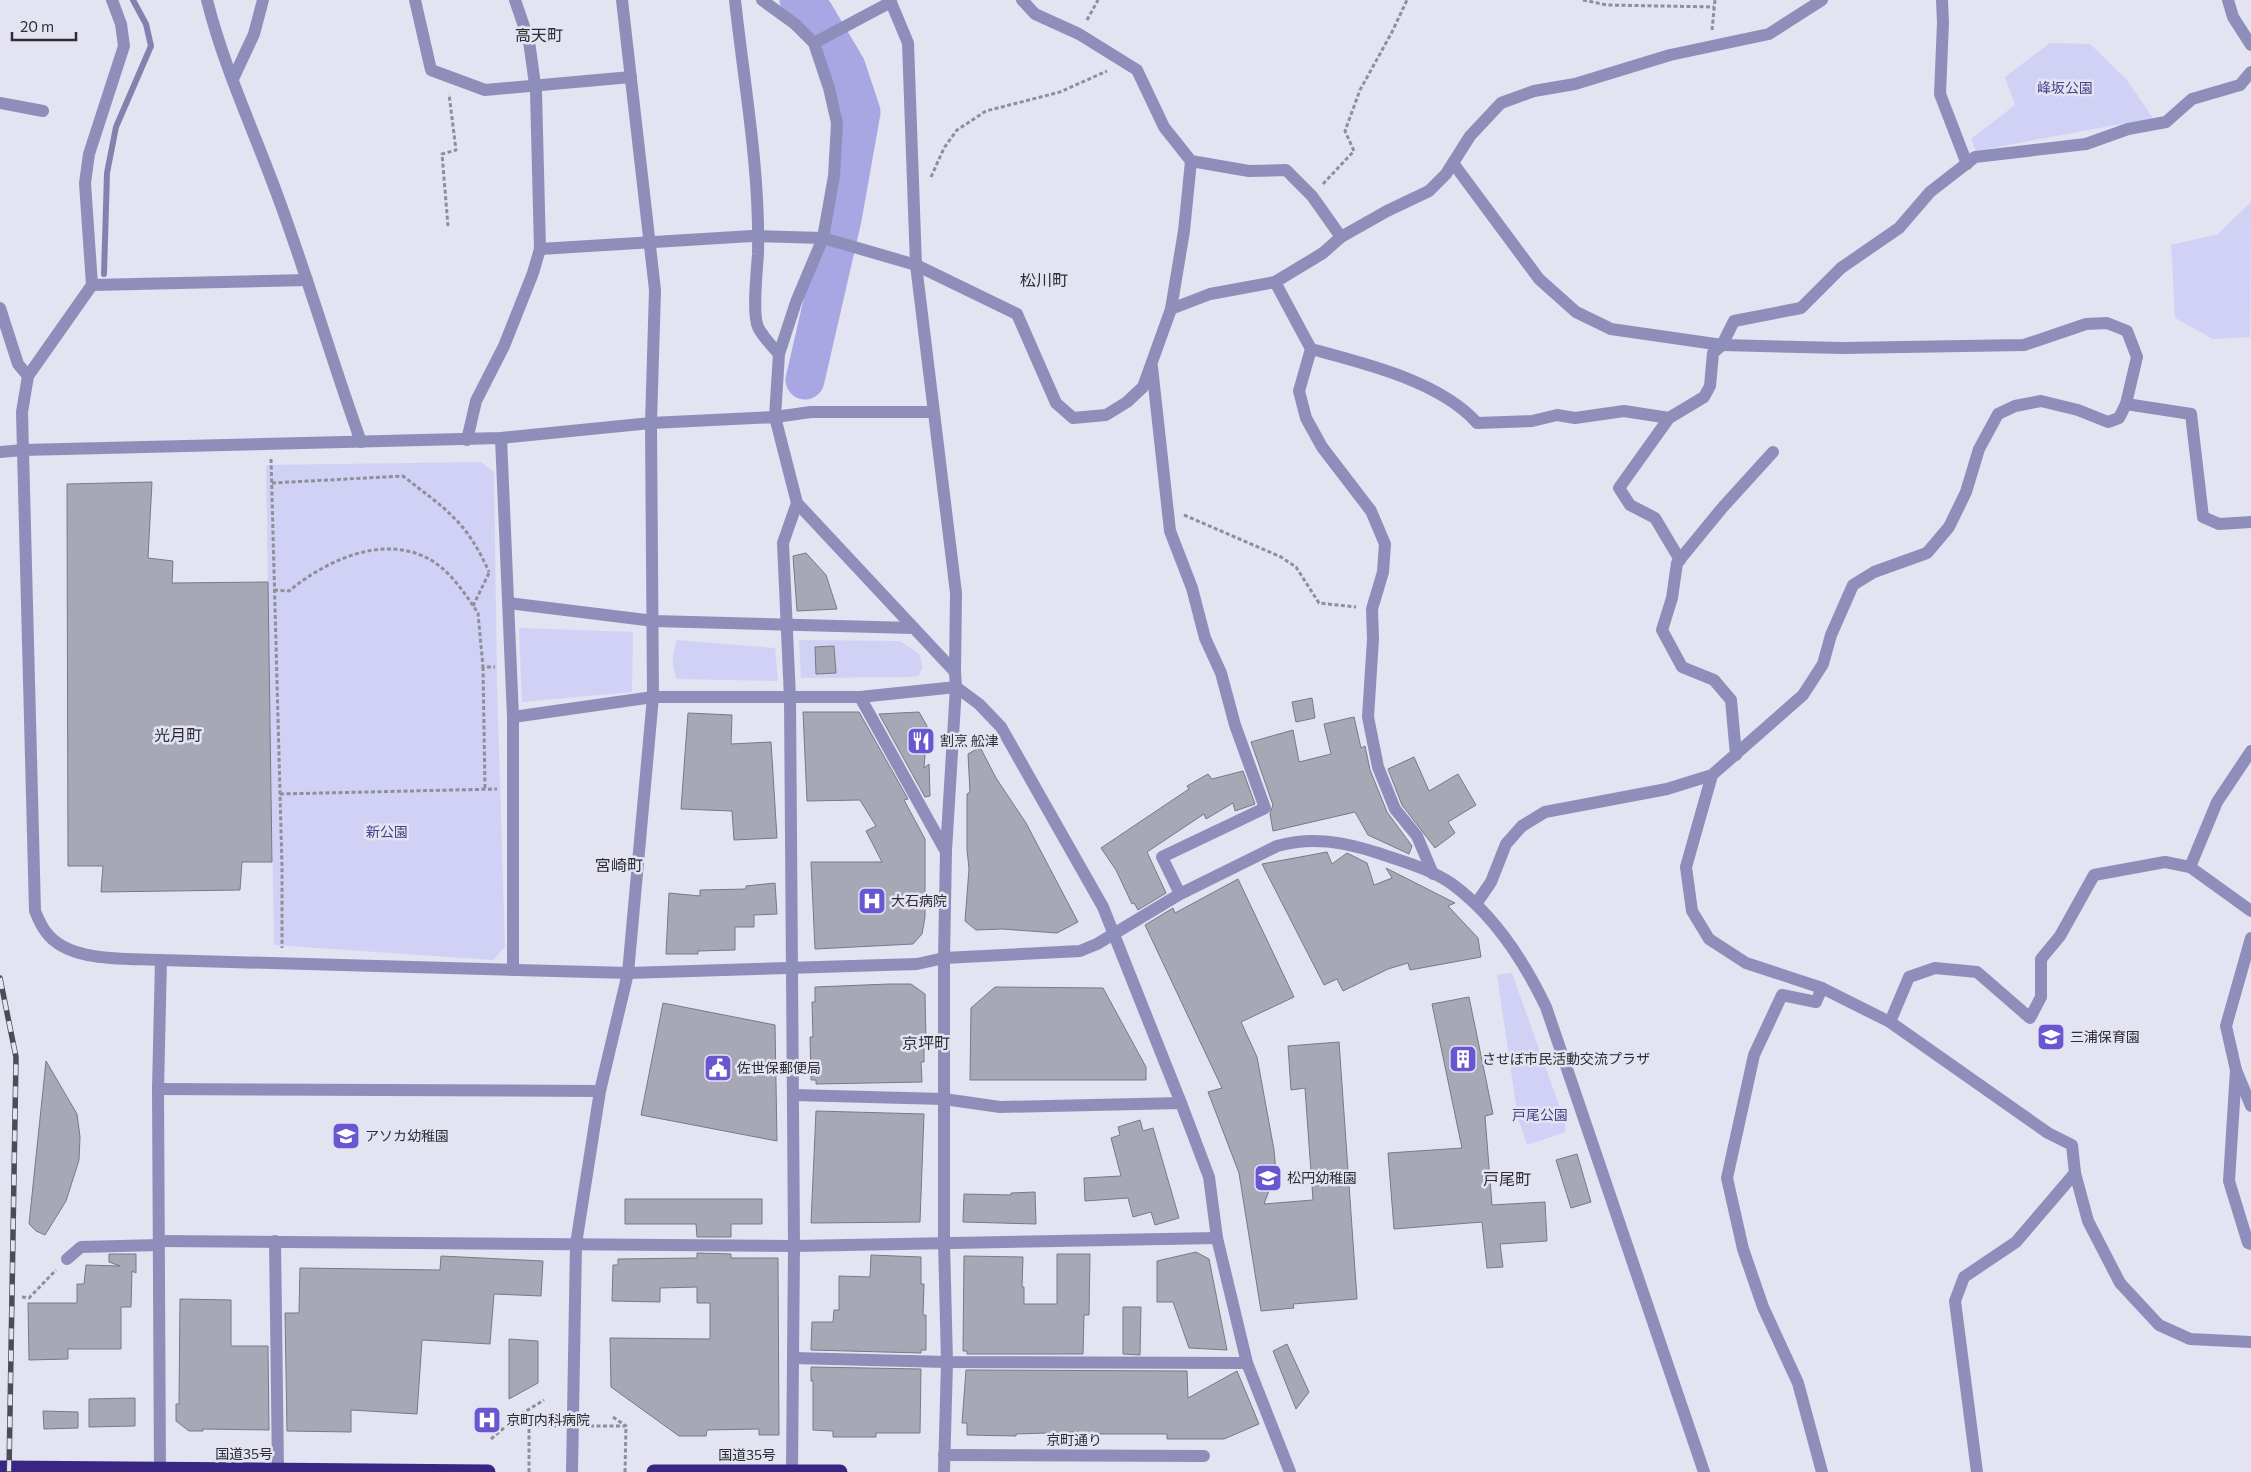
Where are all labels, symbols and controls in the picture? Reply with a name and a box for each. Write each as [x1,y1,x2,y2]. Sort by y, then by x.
scale bar [12,10,76,42]
text: 20 m [20,17,54,35]
district label: 高天町 [515,25,563,44]
park label: 峰坂公園 [2037,79,2093,96]
district label: 松川町 [1020,270,1068,289]
district label: 光月町 [154,725,202,744]
restaurant icon: 割烹 舩津 [906,726,936,756]
place label: 割烹 舩津 [940,732,999,749]
park label: 新公園 [366,823,408,840]
district label: 宮崎町 [595,855,643,874]
hospital icon: 大石病院 [857,886,887,916]
place label: 大石病院 [891,892,947,909]
school or university icon: 三浦保育園 [2036,1022,2066,1052]
place label: 三浦保育園 [2070,1028,2140,1045]
district label: 京坪町 [902,1033,950,1052]
building icon: させぼ市民活動交流プラザ [1448,1044,1478,1074]
place label: させぼ市民活動交流プラザ [1482,1050,1650,1067]
public building icon: 佐世保郵便局 [703,1053,733,1083]
place label: 佐世保郵便局 [737,1059,821,1076]
park label: 戸尾公園 [1512,1106,1568,1123]
school or university icon: アソカ幼稚園 [331,1121,361,1151]
place label: アソカ幼稚園 [365,1127,449,1144]
school or university icon: 松円幼稚園 [1253,1163,1283,1193]
place label: 松円幼稚園 [1287,1169,1357,1186]
district label: 戸尾町 [1483,1169,1531,1188]
hospital icon: 京町内科病院 [472,1405,502,1435]
place label: 京町内科病院 [506,1411,590,1428]
street label: 京町通り [1046,1431,1102,1448]
street label: 国道35号 [215,1445,273,1462]
street label: 国道35号 [718,1446,776,1463]

